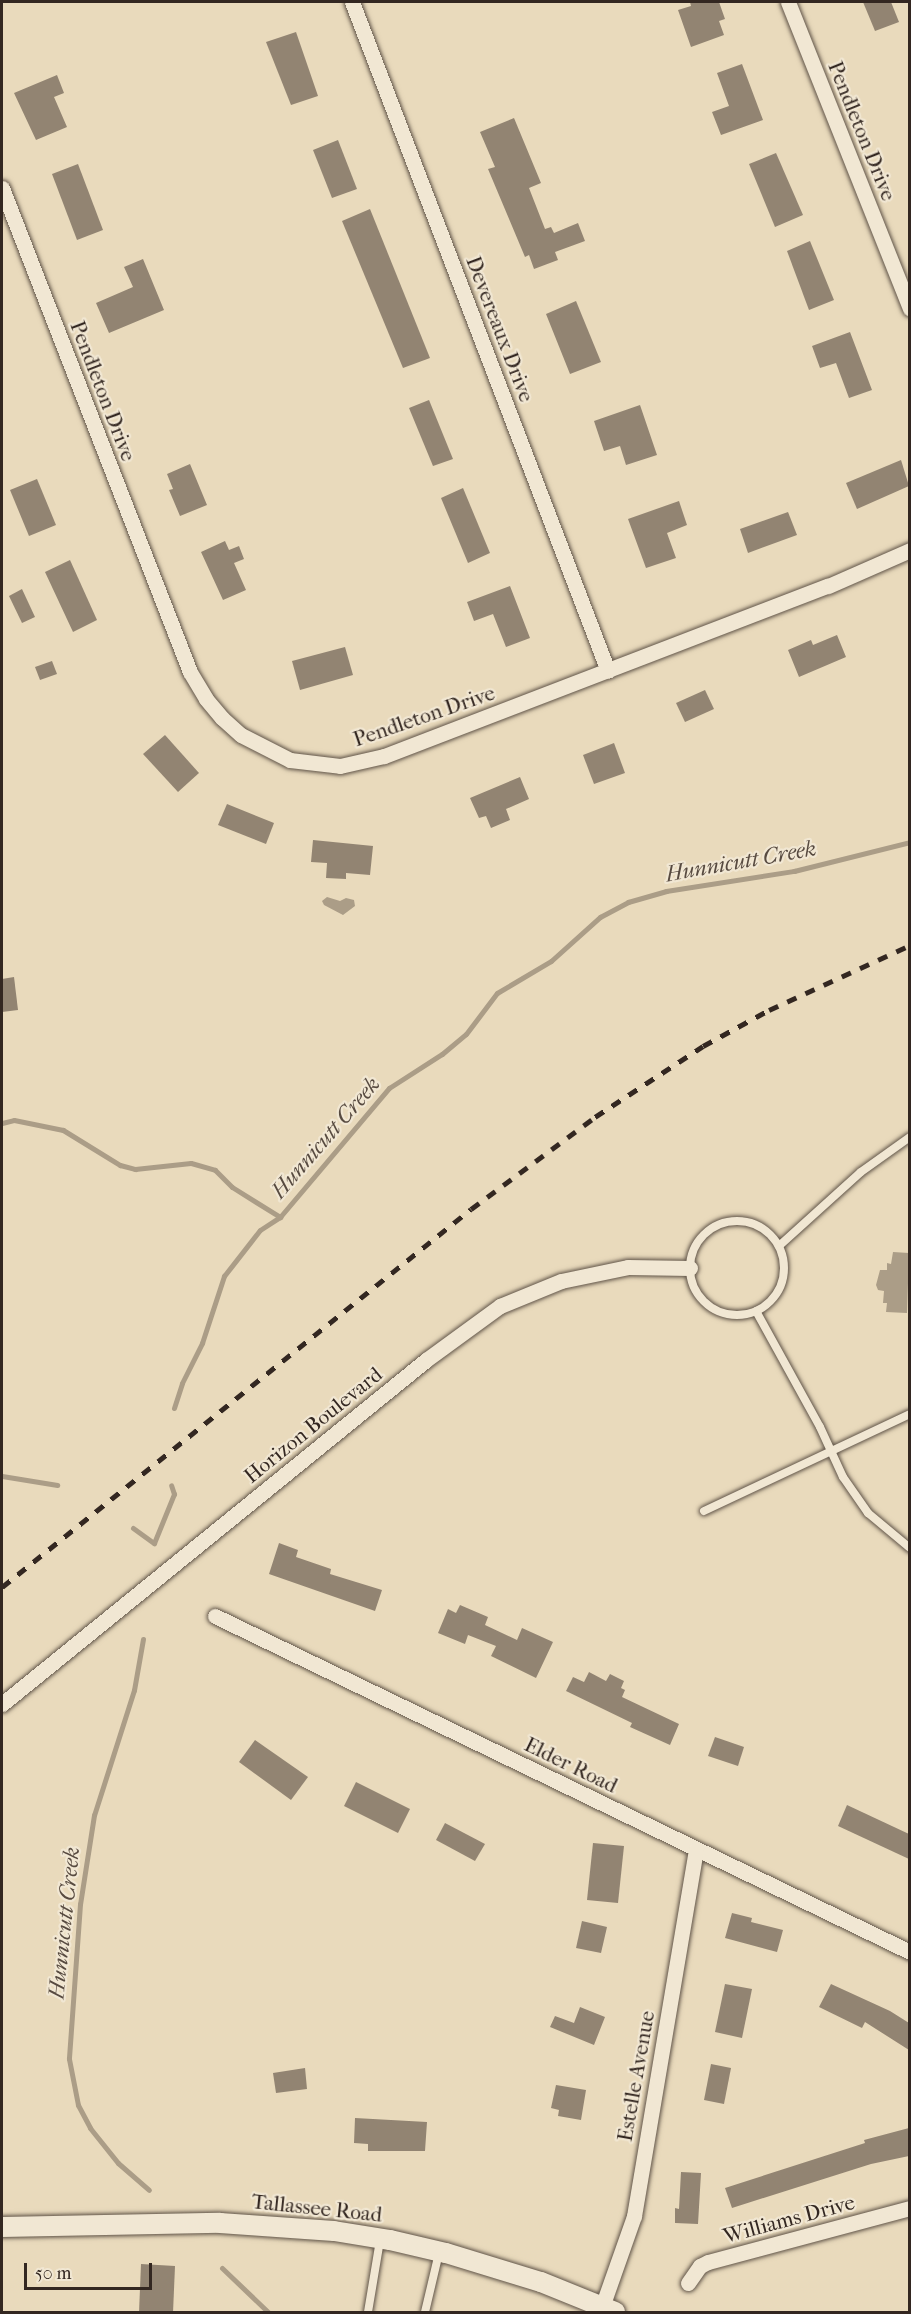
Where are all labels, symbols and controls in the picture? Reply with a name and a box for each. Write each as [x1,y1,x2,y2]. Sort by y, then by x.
street label: Pendleton Drive [823,58,901,204]
street label: Devereaux Drive [461,253,539,405]
street label: Pendleton Drive [65,317,141,465]
street label: Pendleton Drive [350,680,498,752]
water label: Hunnicutt Creek [664,836,818,888]
water label: Hunnicutt Creek [266,1072,386,1204]
street label: Horizon Boulevard [239,1362,387,1488]
street label: Elder Road [520,1732,622,1798]
water label: Hunnicutt Creek [44,1846,86,2000]
street label: Estelle Avenue [612,2009,660,2143]
street label: Tallassee Road [251,2189,383,2227]
street label: Williams Drive [720,2189,858,2249]
scale bar [27,2251,154,2289]
text: 50 m [35,2263,71,2284]

